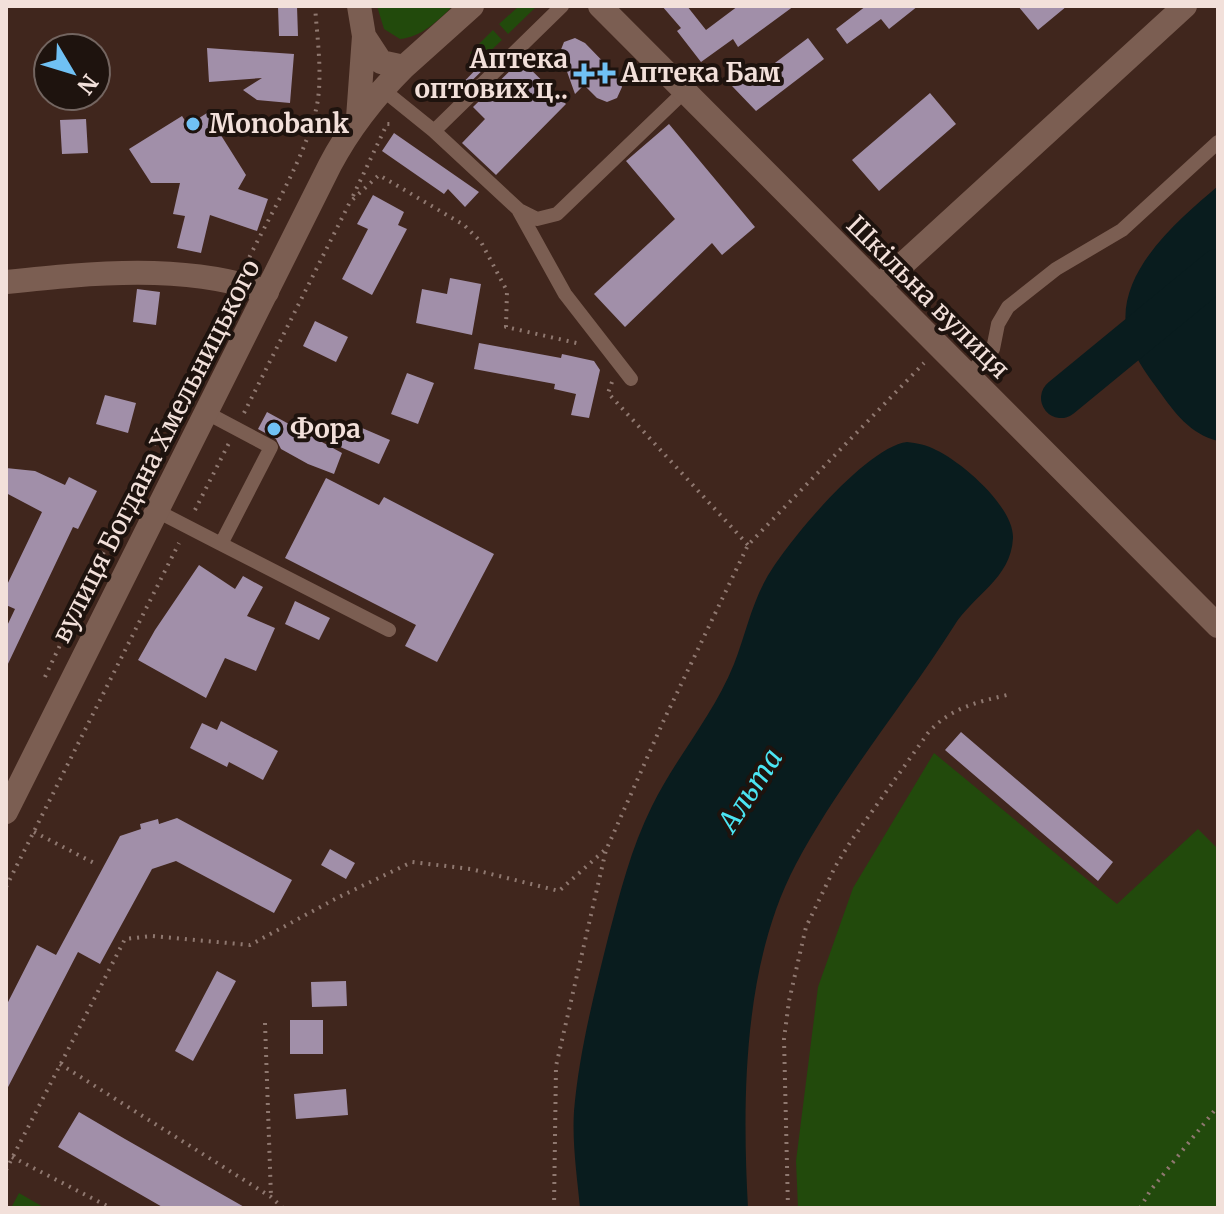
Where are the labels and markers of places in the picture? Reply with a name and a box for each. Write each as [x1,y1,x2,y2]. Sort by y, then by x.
place label: Аптека оптових ц‥ [414,42,568,105]
place label: Аптека Бам [620,56,780,89]
marker: Аптека Бам [596,64,614,82]
marker: Аптека оптових ц‥ [575,65,593,83]
place label: Monobank [209,107,349,140]
marker: Monobank [184,115,202,133]
place label: Фора [290,412,361,445]
marker: Фора [265,420,283,438]

